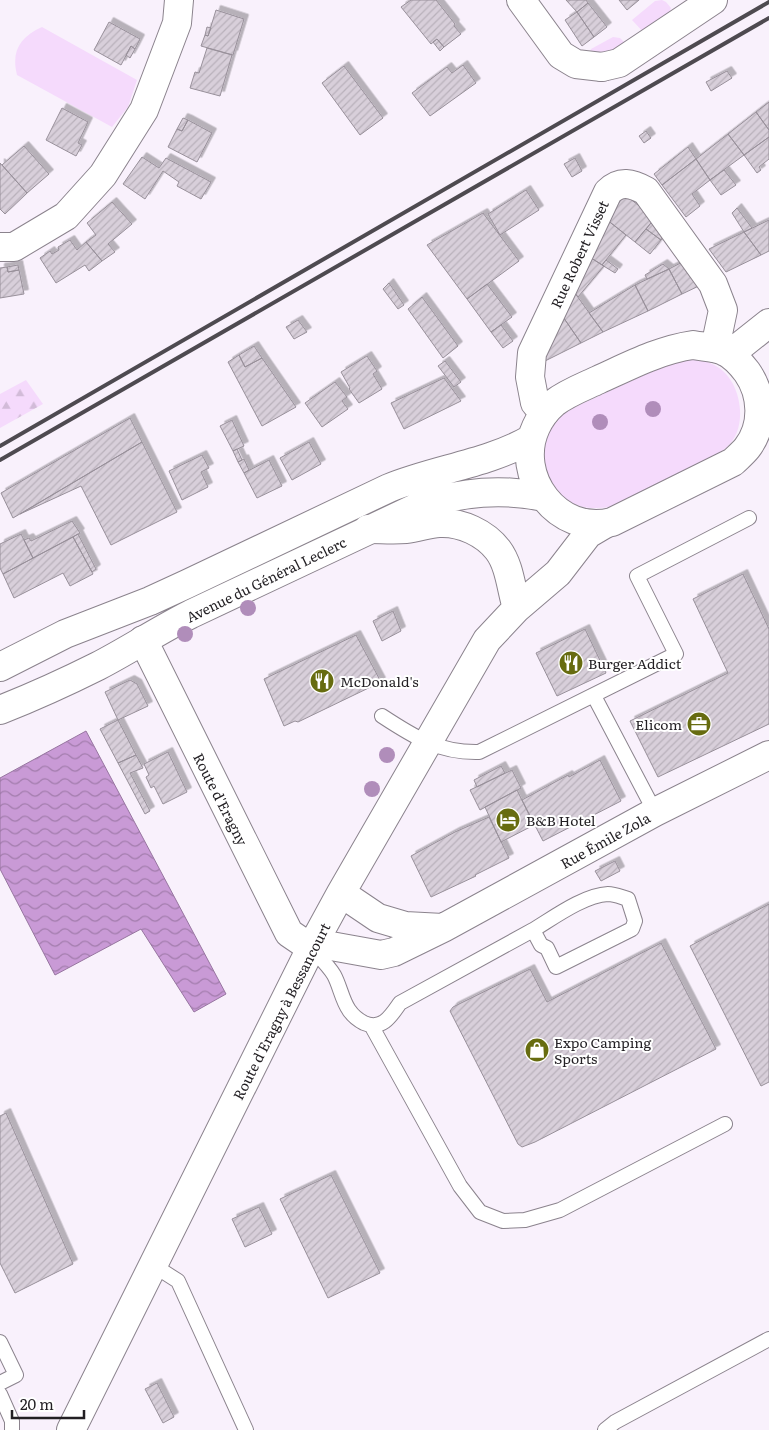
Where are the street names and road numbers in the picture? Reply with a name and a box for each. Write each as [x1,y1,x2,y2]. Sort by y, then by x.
street label: Rue Robert Visset [545,197,613,311]
street label: Avenue du Général Leclerc [183,531,349,627]
street label: Route d'Eragny [189,749,253,850]
street label: Rue Émile Zola [557,807,654,873]
street label: Route d'Eragny à Bessancourt [228,919,335,1103]

